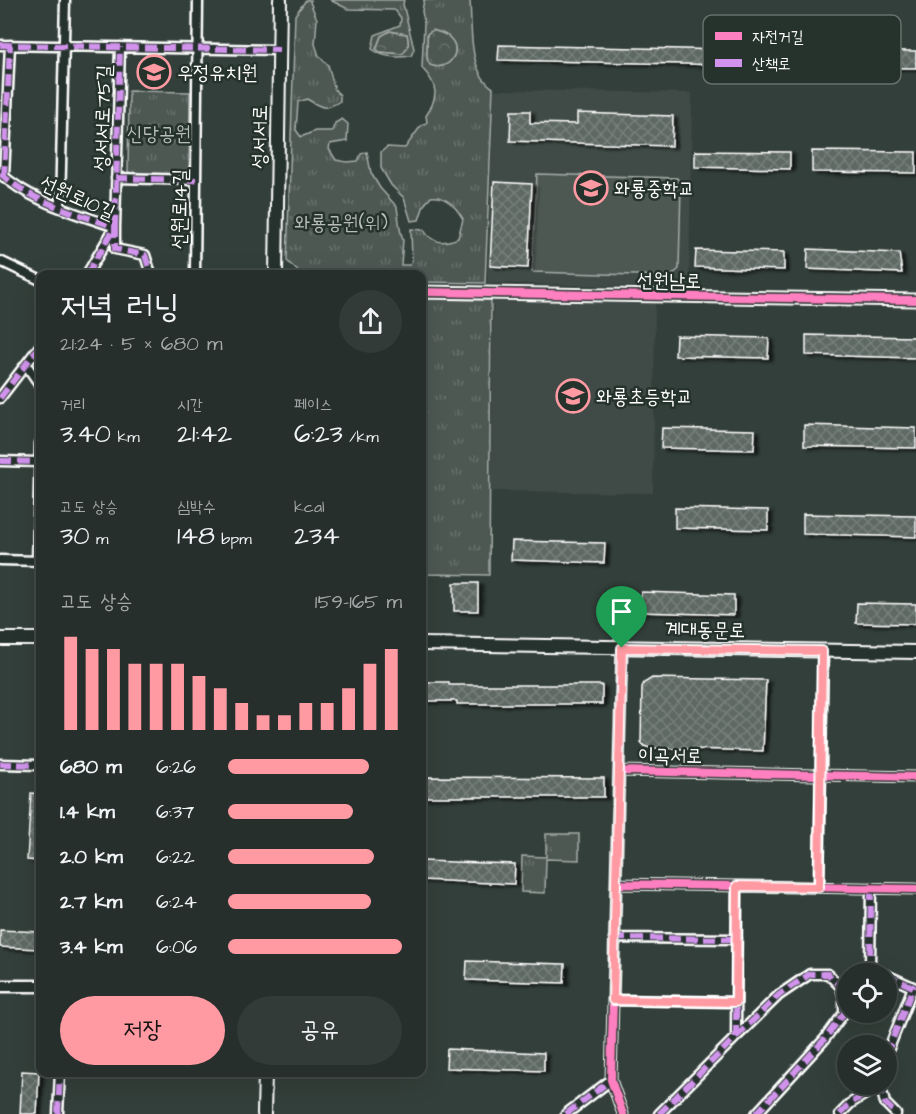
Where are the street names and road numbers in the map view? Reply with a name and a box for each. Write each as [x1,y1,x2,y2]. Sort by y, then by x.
street label: 성서서로75길 [87,64,119,172]
street label: 성서서로 [245,105,275,169]
street label: 선원로10길 [36,169,120,227]
street label: 선원로14길 [165,169,195,250]
street label: 선원남로 [637,266,701,296]
street label: 계대동문로 [665,615,745,645]
street label: 이곡서로 [638,741,702,771]

